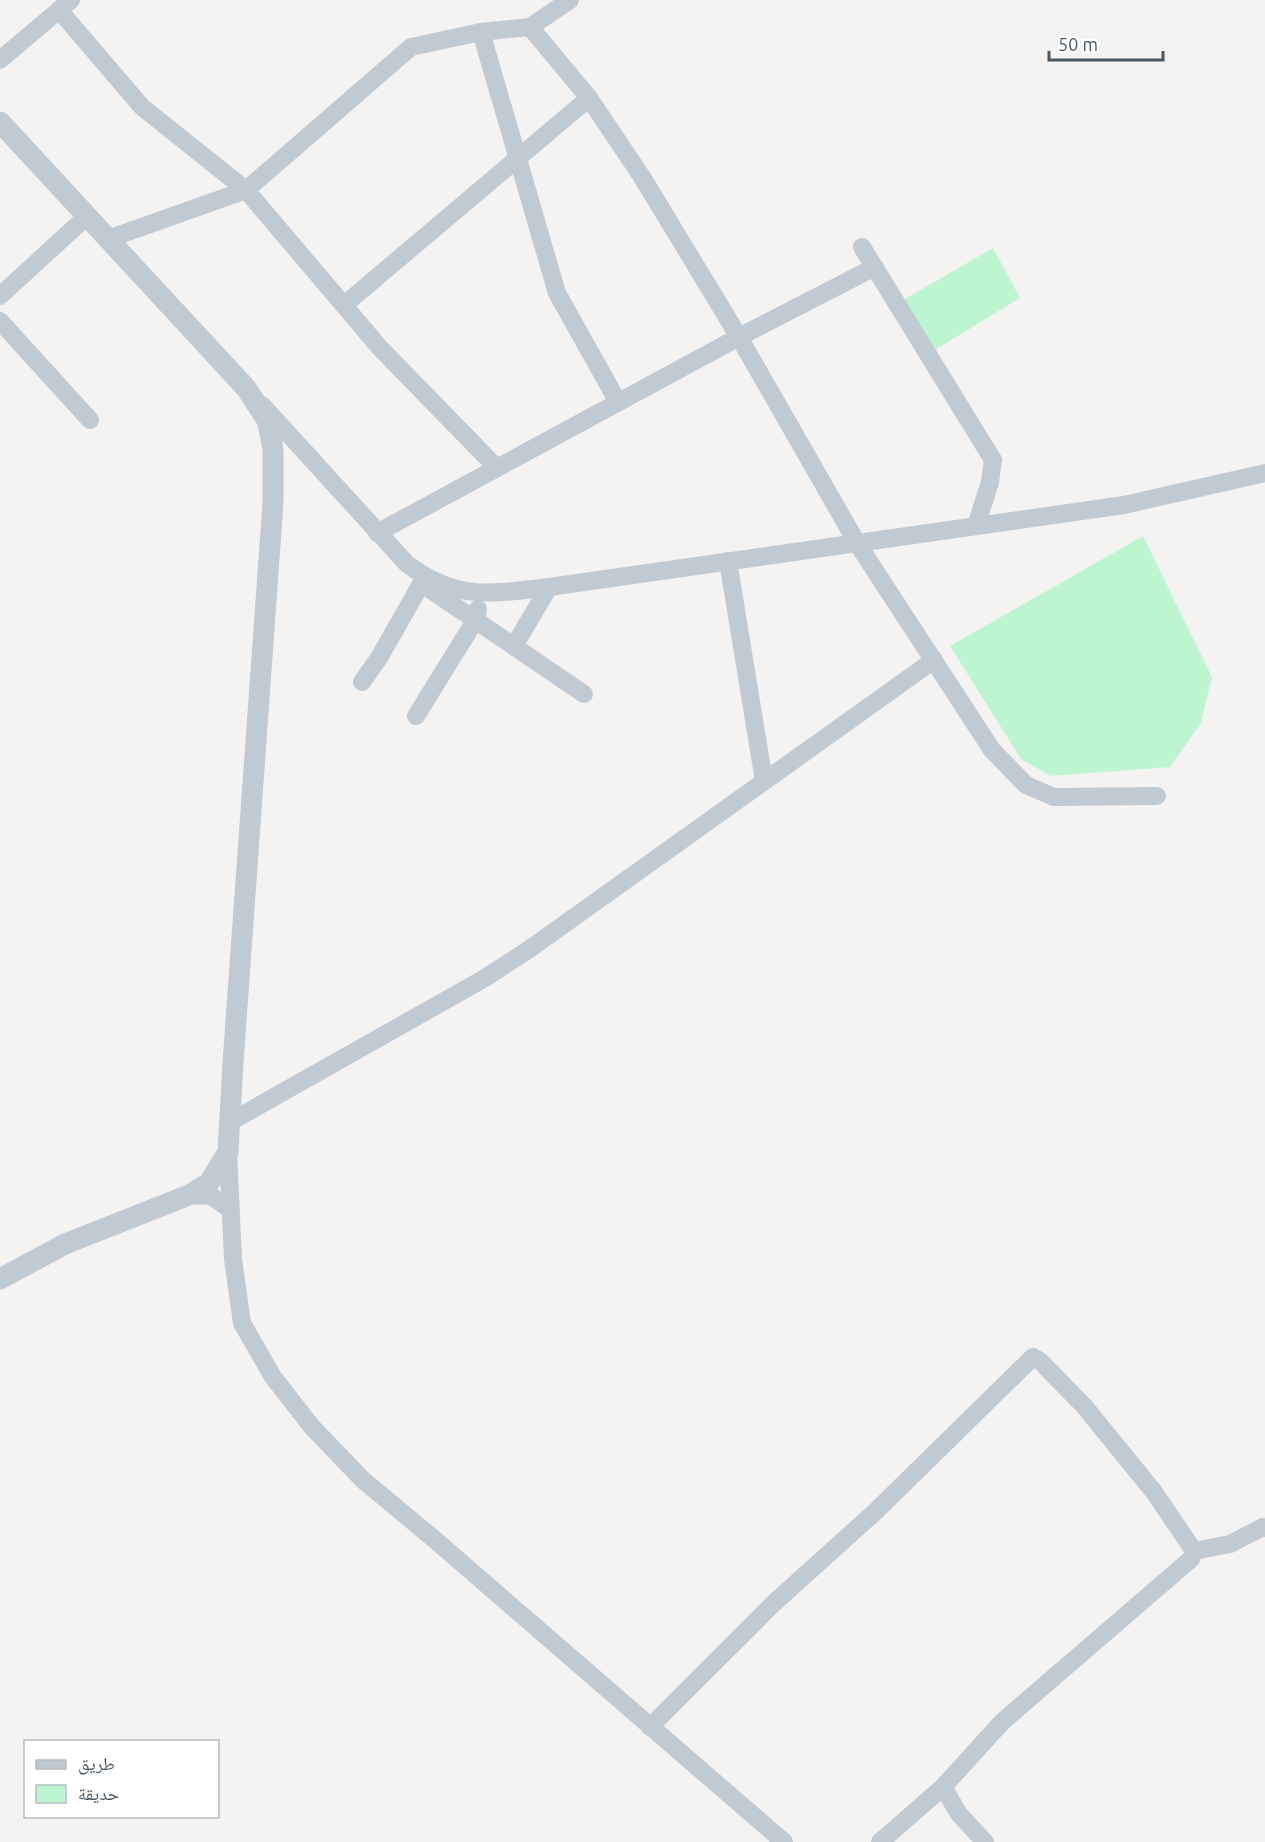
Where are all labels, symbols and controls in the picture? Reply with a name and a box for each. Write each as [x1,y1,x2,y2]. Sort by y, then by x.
scale bar [1049,24,1163,62]
text: 50 m [1058,34,1098,54]
legend [24,1740,219,1818]
text: طريق [78,1753,115,1775]
text: حديقة [78,1783,119,1804]

